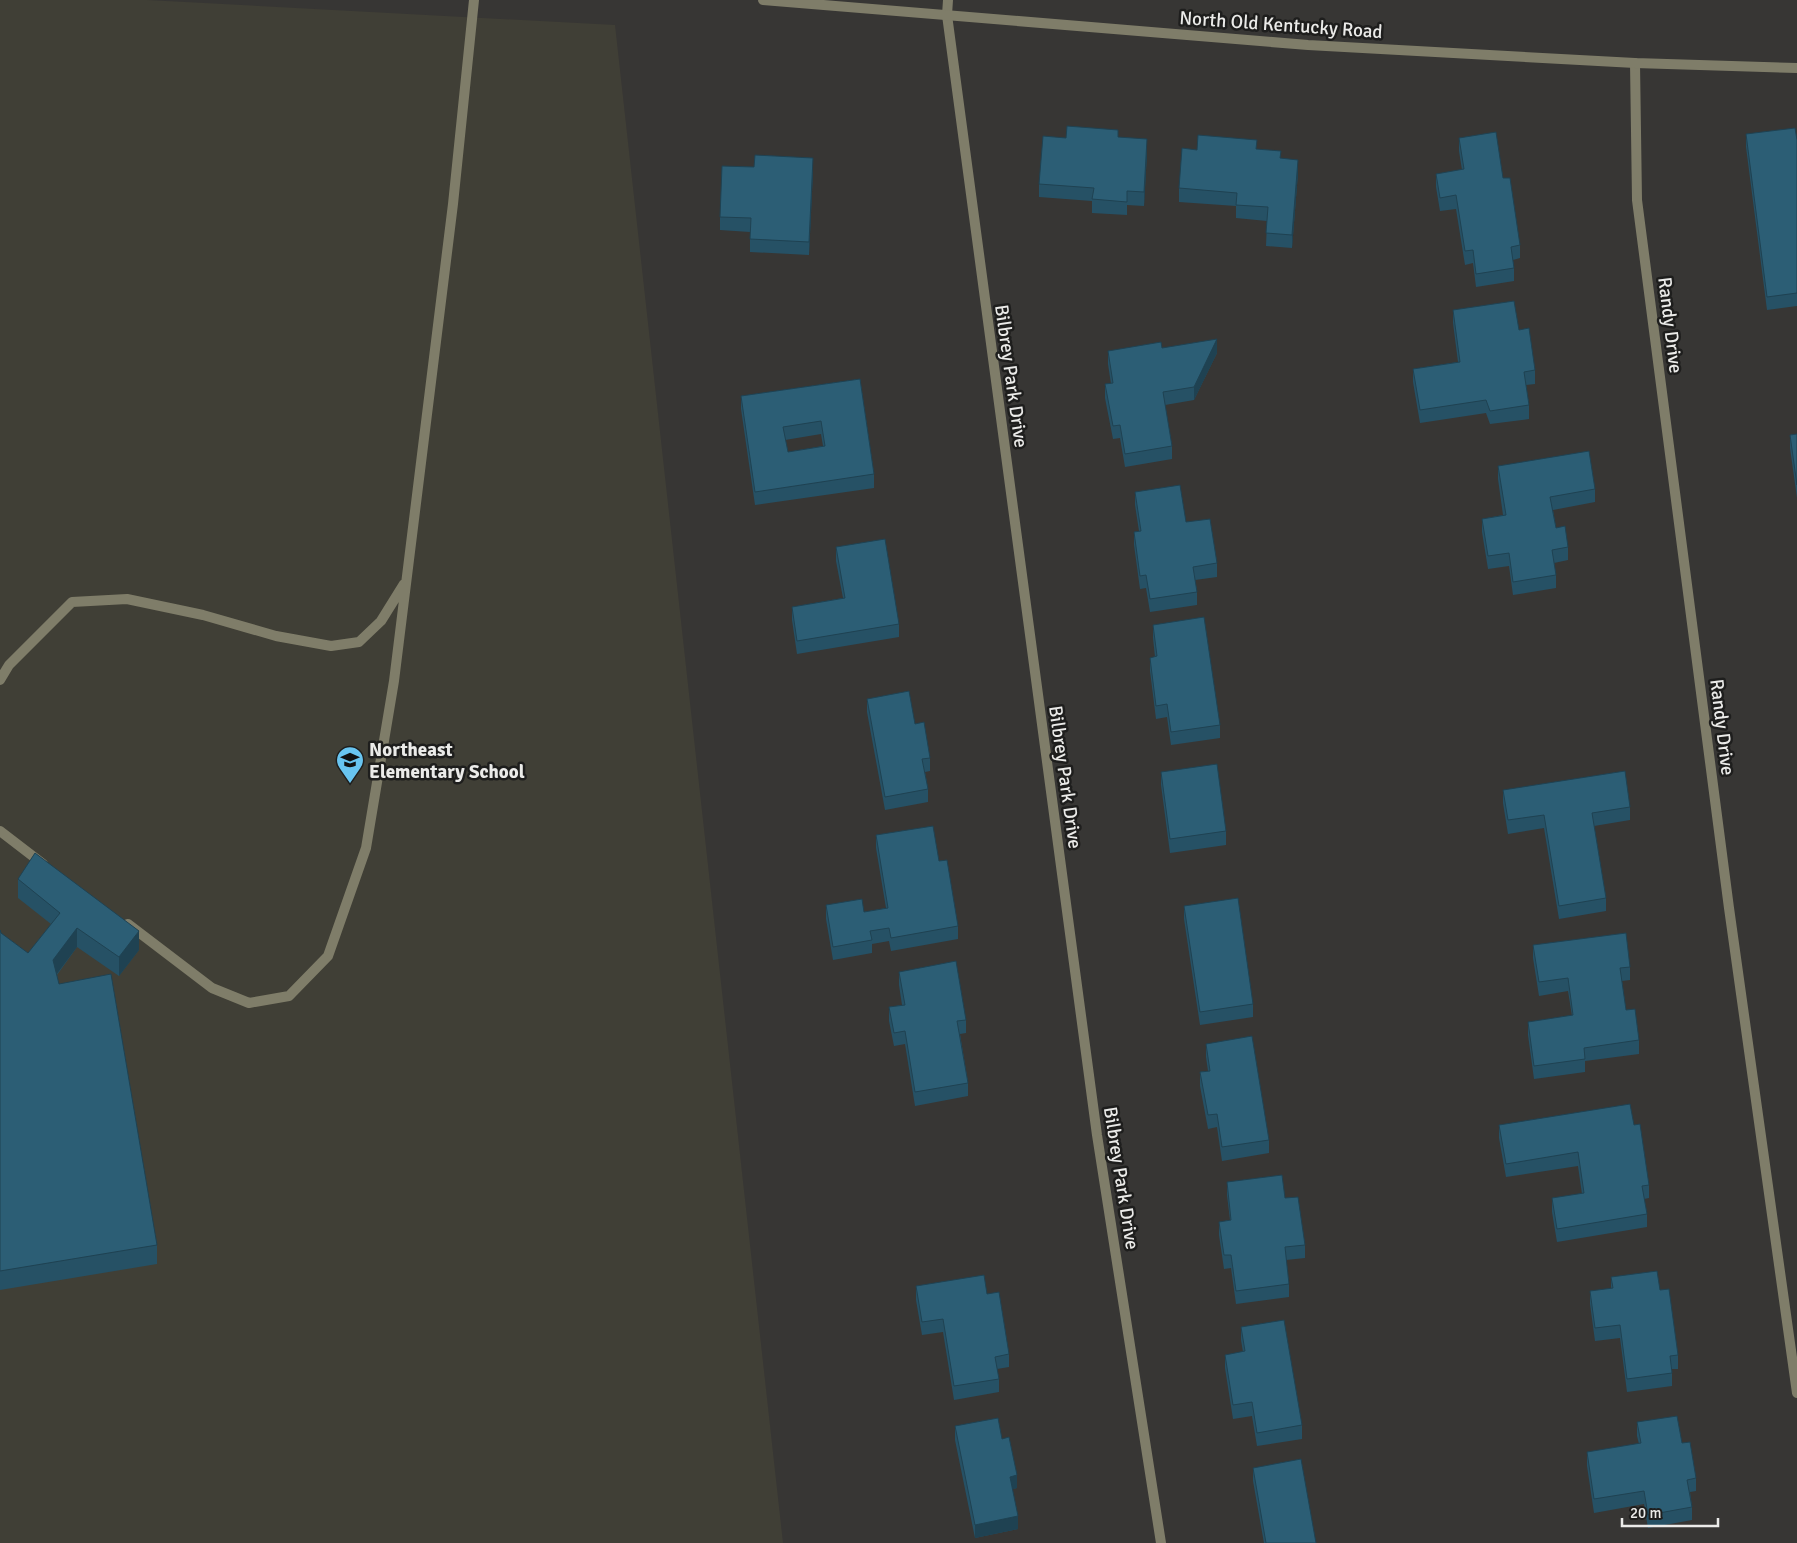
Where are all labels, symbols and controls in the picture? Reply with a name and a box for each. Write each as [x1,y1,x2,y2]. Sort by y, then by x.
street label: North Old Kentucky Road [1179,6,1383,44]
street label: Randy Drive [1652,276,1688,375]
street label: Bilbrey Park Drive [989,303,1033,449]
street label: Randy Drive [1704,678,1740,777]
street label: Bilbrey Park Drive [1043,704,1087,850]
place label: Northeast Elementary School [369,738,525,784]
school or university icon: Northeast Elementary School [335,745,365,784]
street label: Bilbrey Park Drive [1098,1105,1144,1251]
scale bar [1622,1496,1718,1528]
text: 20 m [1630,1504,1661,1522]

